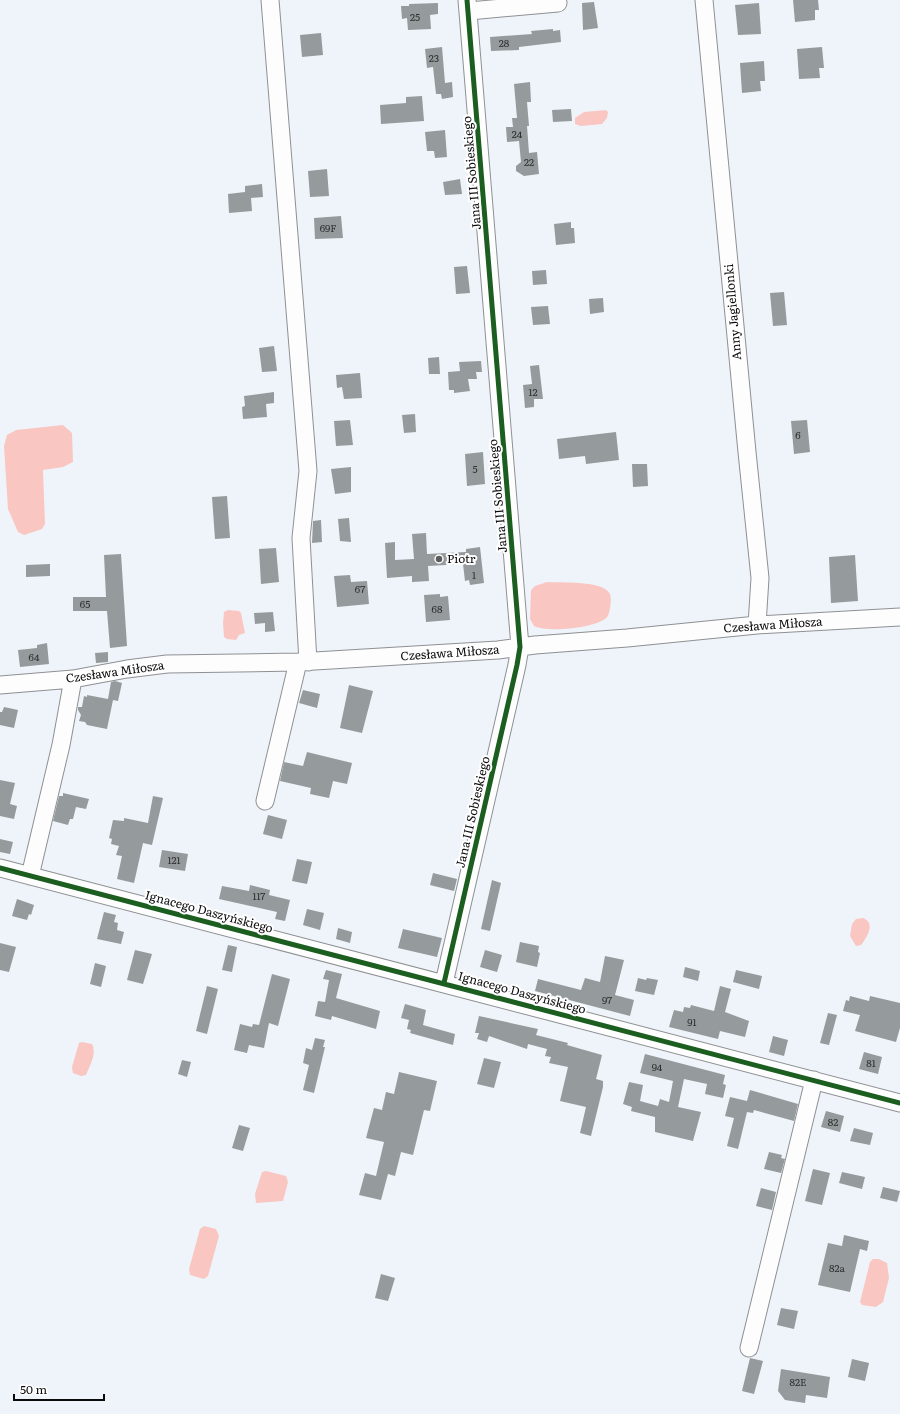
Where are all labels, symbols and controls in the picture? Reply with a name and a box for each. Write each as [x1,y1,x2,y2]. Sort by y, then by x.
house number: 25 [410,9,420,24]
house number: 28 [499,35,510,50]
house number: 23 [429,50,439,65]
street label: Jana III Sobieskiego [457,115,485,231]
house number: 24 [512,126,523,141]
house number: 22 [524,154,534,169]
house number: 69F [320,220,336,235]
street label: Anny Jagiellonki [719,263,745,361]
house number: 12 [528,384,538,399]
house number: 6 [795,427,801,442]
street label: Jana III Sobieskiego [483,438,511,554]
house number: 5 [472,461,478,476]
place label: Piotr [447,549,476,567]
marker: Piotr [434,554,444,564]
house number: 1 [472,567,476,582]
house number: 67 [355,581,365,596]
house number: 65 [80,596,90,611]
house number: 68 [432,601,443,616]
street label: Czesława Miłosza [723,612,824,636]
street label: Czesława Miłosza [400,640,501,664]
house number: 64 [29,649,40,664]
street label: Czesława Miłosza [64,655,166,687]
street label: Jana III Sobieskiego [450,754,494,869]
house number: 121 [167,852,181,867]
street label: Ignacego Daszyńskiego [143,885,275,937]
house number: 117 [253,888,265,903]
street label: Ignacego Daszyńskiego [456,966,588,1018]
house number: 97 [602,992,612,1007]
house number: 91 [687,1014,697,1029]
house number: 81 [866,1055,876,1070]
house number: 94 [652,1059,663,1074]
house number: 82 [828,1114,838,1129]
house number: 82a [829,1260,846,1275]
house number: 82E [790,1374,806,1389]
scale bar [14,1376,104,1402]
text: 50 m [20,1380,47,1398]

